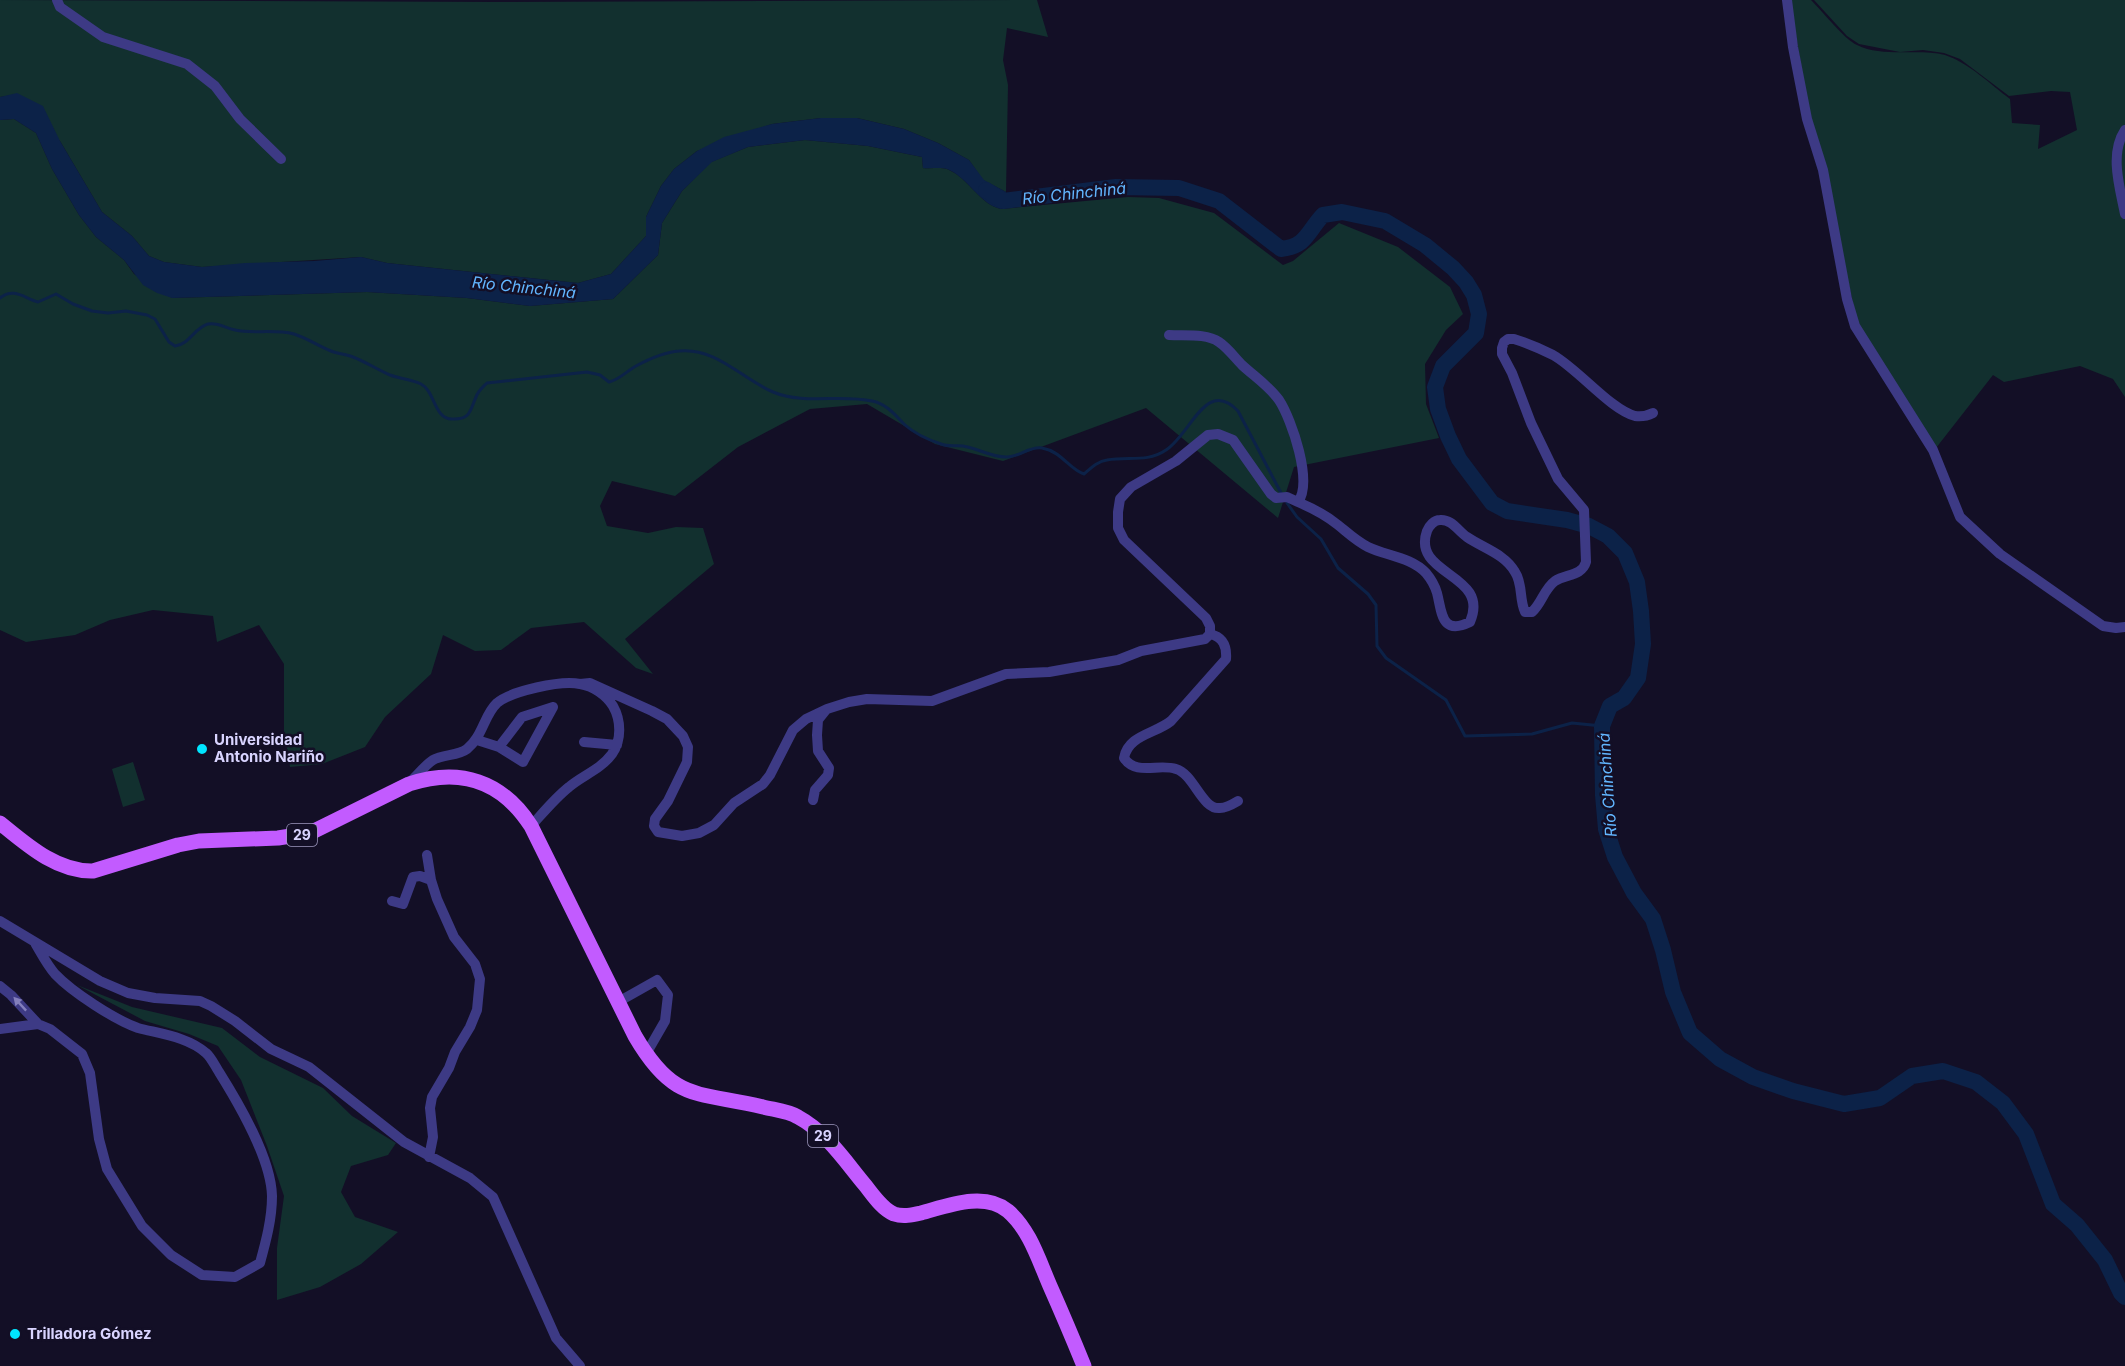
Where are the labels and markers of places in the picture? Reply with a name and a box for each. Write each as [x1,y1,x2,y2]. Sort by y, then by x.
place label: Universidad Antonio Nariño [214,730,324,766]
marker: Universidad Antonio Nariño [195,742,209,756]
place label: Trilladora Gómez [27,1324,151,1343]
marker: Trilladora Gómez [8,1327,22,1341]

